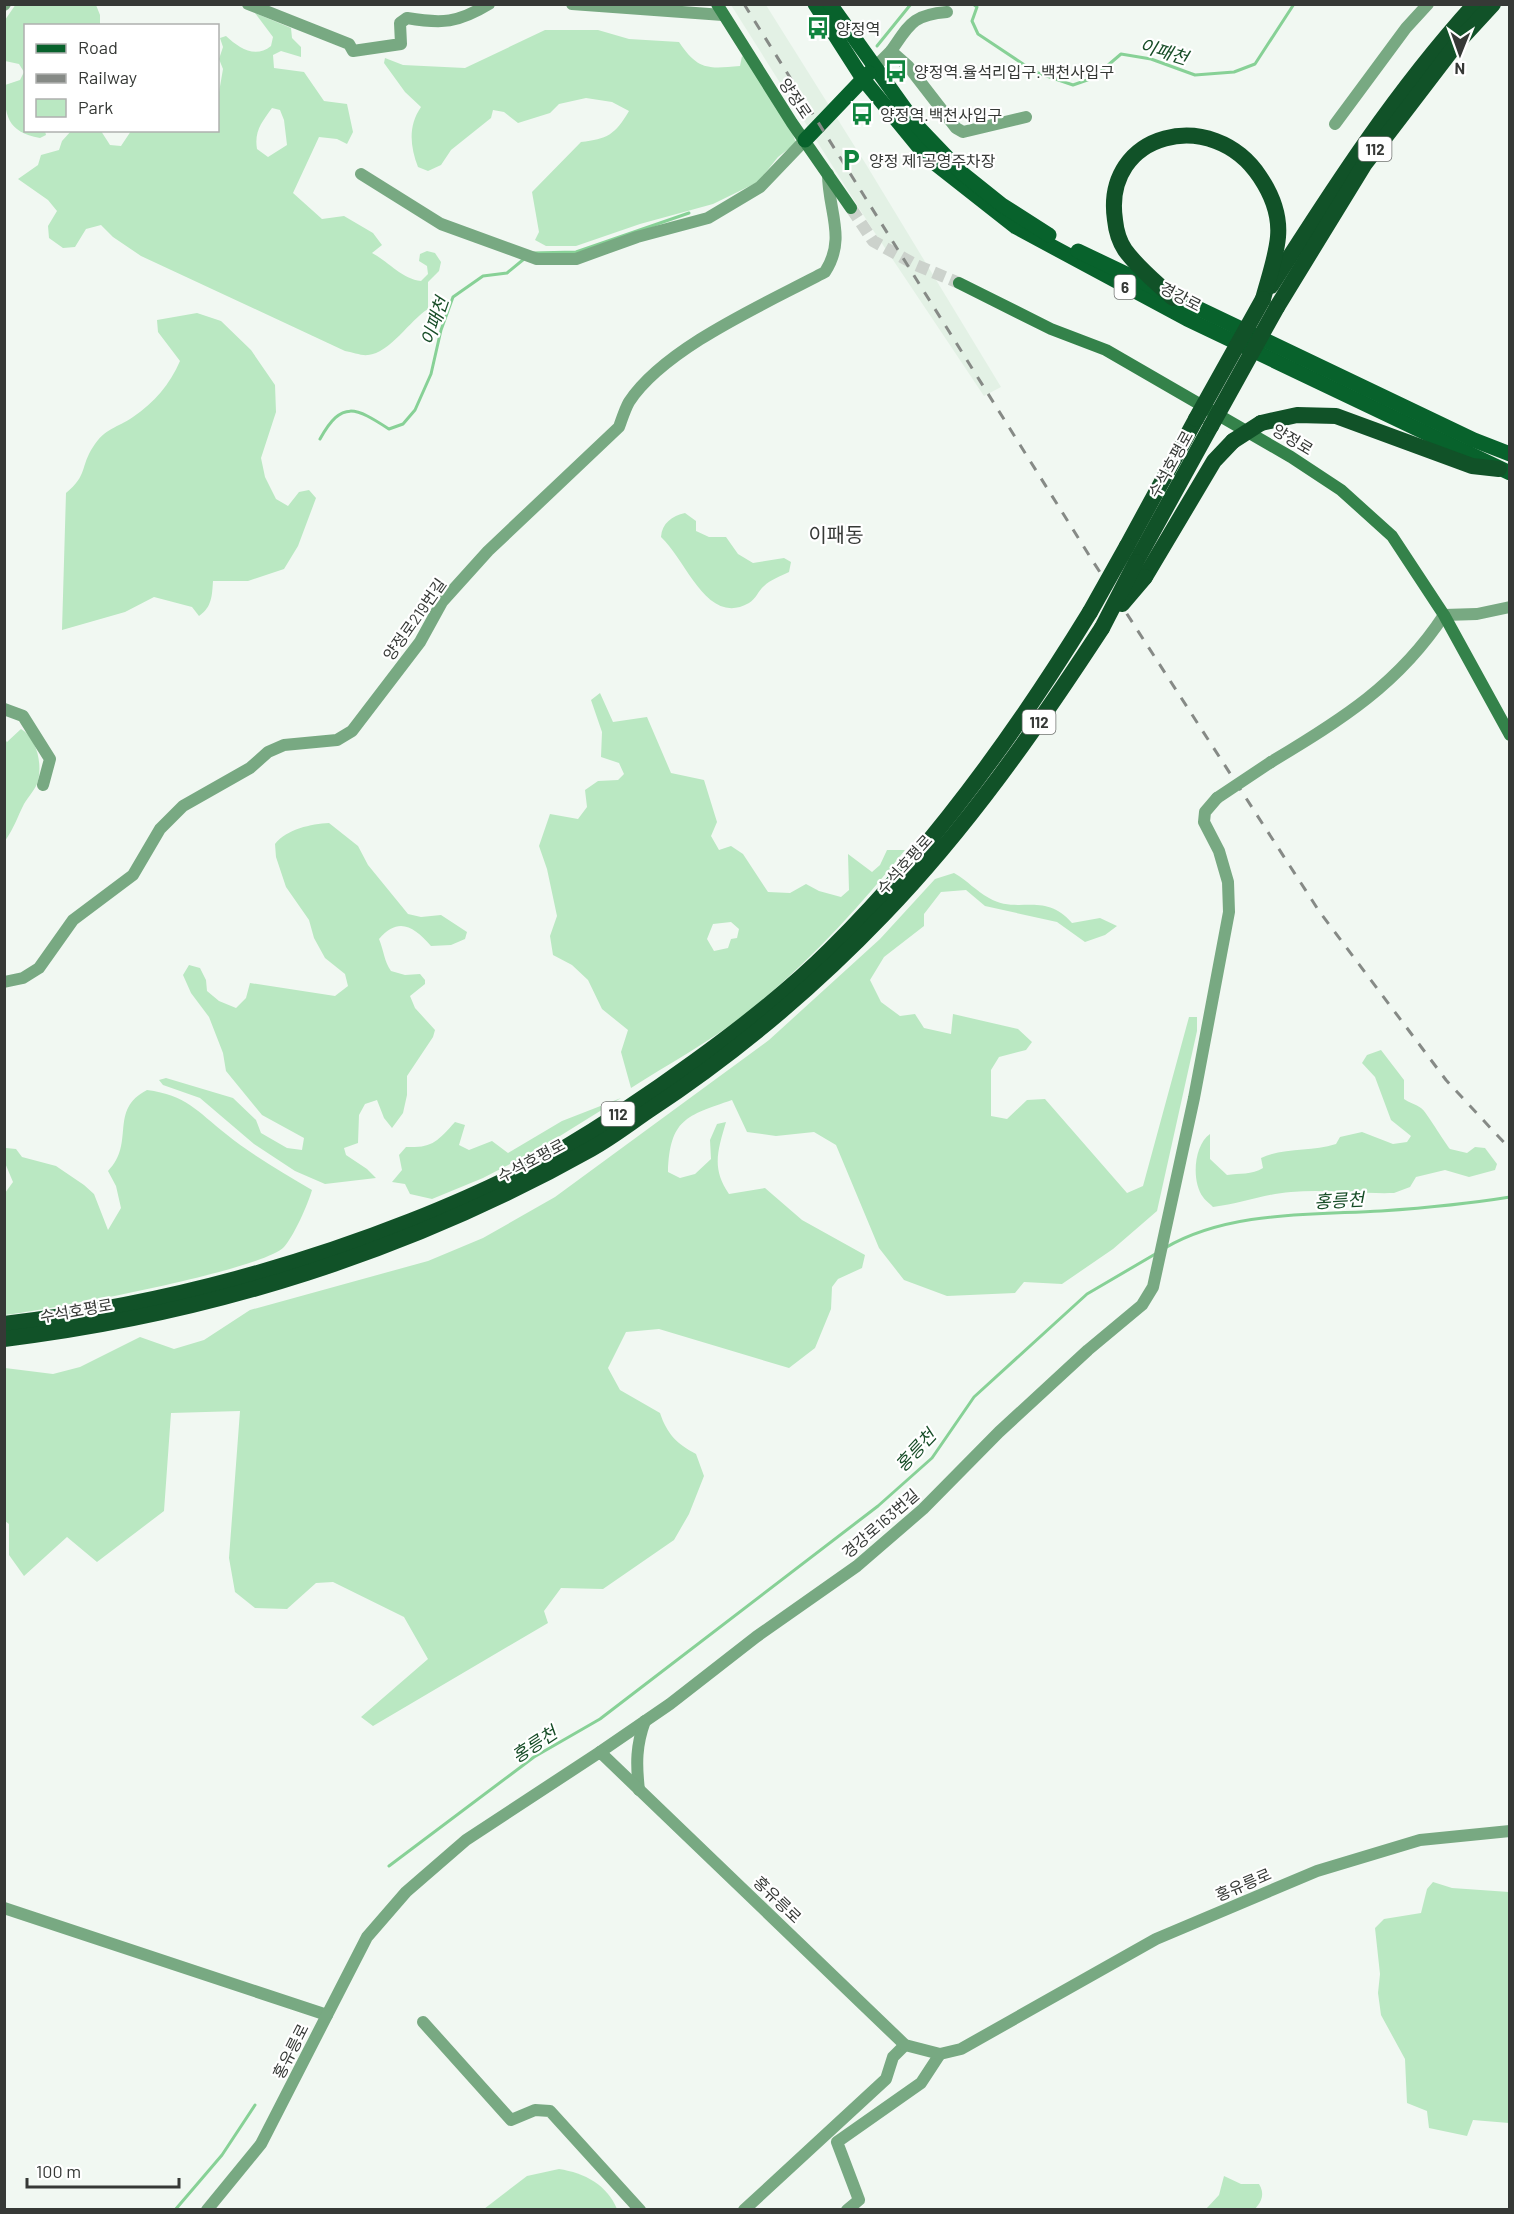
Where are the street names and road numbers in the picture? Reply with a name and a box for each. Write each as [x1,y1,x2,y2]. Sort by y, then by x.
street label: 양정로 [776,74,816,122]
road number: 112 [1358,137,1392,161]
road number: 6 [1114,275,1136,299]
street label: 경강로 [1157,278,1205,315]
street label: 양정로 [1269,419,1317,459]
street label: 수석호평로 [1144,427,1196,501]
street label: 양정로219번길 [379,574,449,664]
road number: 112 [1022,710,1056,734]
street label: 수석호평로 [872,830,936,898]
road number: 112 [602,1102,634,1126]
street label: 수석호평로 [494,1134,568,1186]
street label: 수석호평로 [38,1294,114,1326]
street label: 경강로163번길 [838,1484,922,1562]
street label: 홍유릉로 [1212,1864,1274,1904]
street label: 홍유릉로 [750,1872,806,1926]
street label: 홍유릉로 [268,2020,312,2082]

